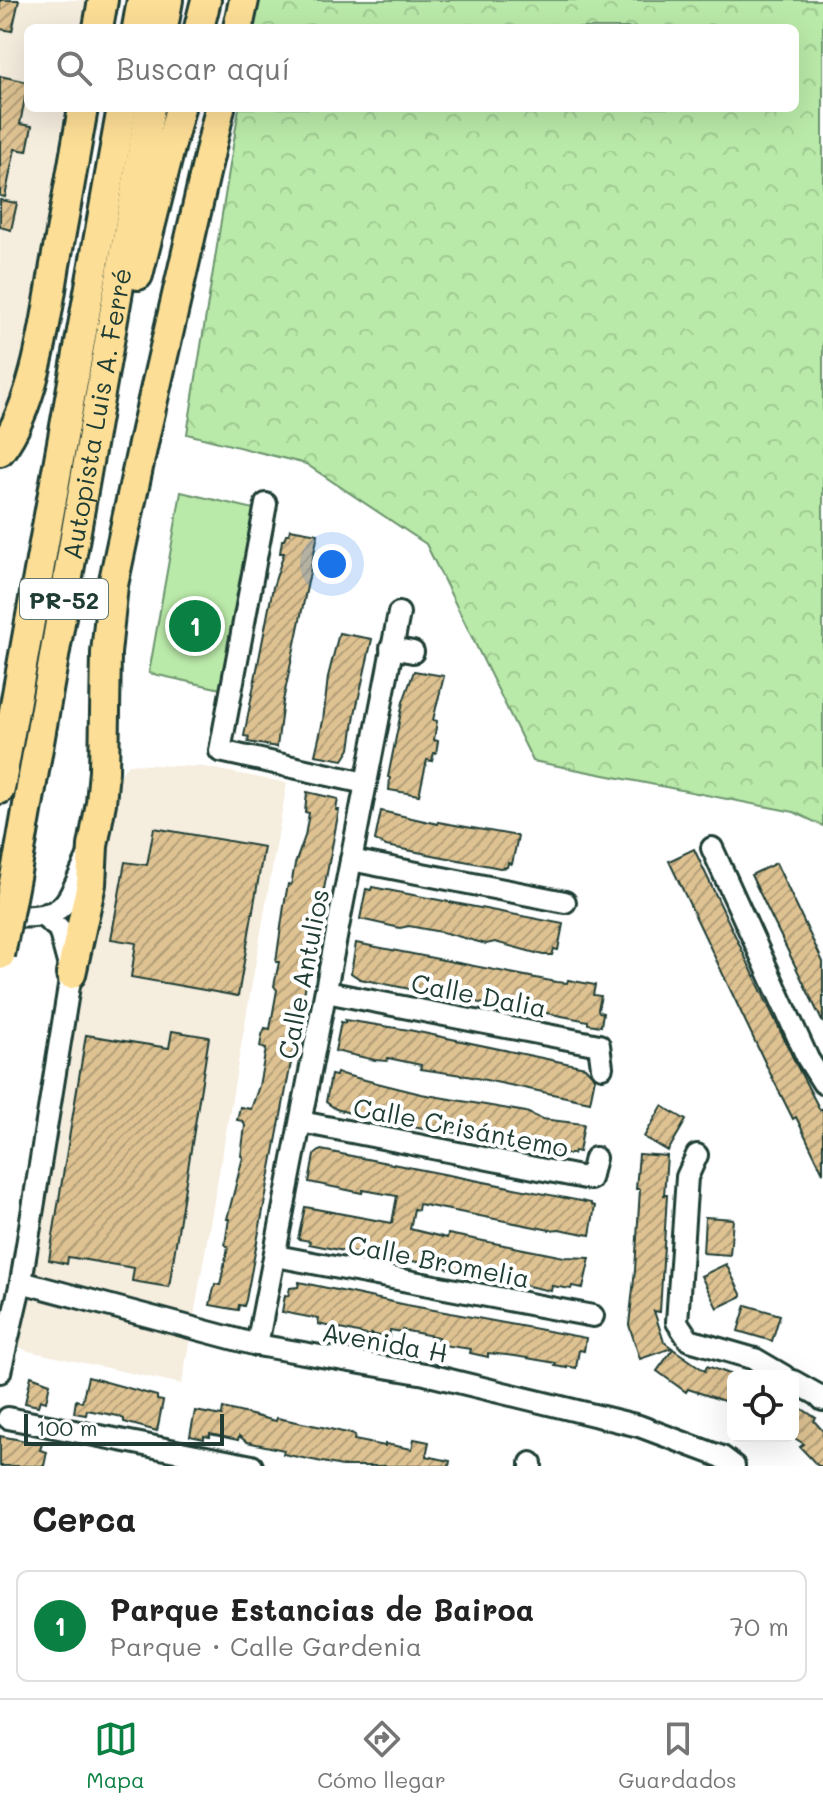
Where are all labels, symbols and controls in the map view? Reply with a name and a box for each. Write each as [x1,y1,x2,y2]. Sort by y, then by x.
search box [24,24,799,112]
icon: search [52,46,96,90]
text: Buscar aquí [116,48,290,88]
street label: Autopista Luis A. Ferré [54,265,139,562]
your location [312,544,352,584]
road number: PR-52 [20,579,108,619]
pin: 1 [169,596,221,656]
street label: Calle Antulios [270,886,336,1062]
street label: Calle Dalia [409,965,549,1025]
street label: Calle Crisántemo [350,1089,572,1165]
street label: Calle Bromelia [345,1227,533,1295]
street label: Avenida H [319,1314,451,1370]
map controls [727,1370,799,1442]
button: locate [727,1370,799,1442]
scale bar [24,1410,224,1446]
text: 100 m [36,1413,98,1442]
text: Cerca [32,1496,136,1541]
text: Parque Estancias de Bairoa [110,1589,534,1629]
text: 1 [54,1609,66,1643]
text: 70 m [729,1609,789,1643]
text: Parque · Calle Gardenia [110,1629,422,1663]
tab: Mapa [86,1717,145,1794]
tab: Cómo llegar [317,1717,446,1794]
tab: Guardados [618,1717,737,1794]

